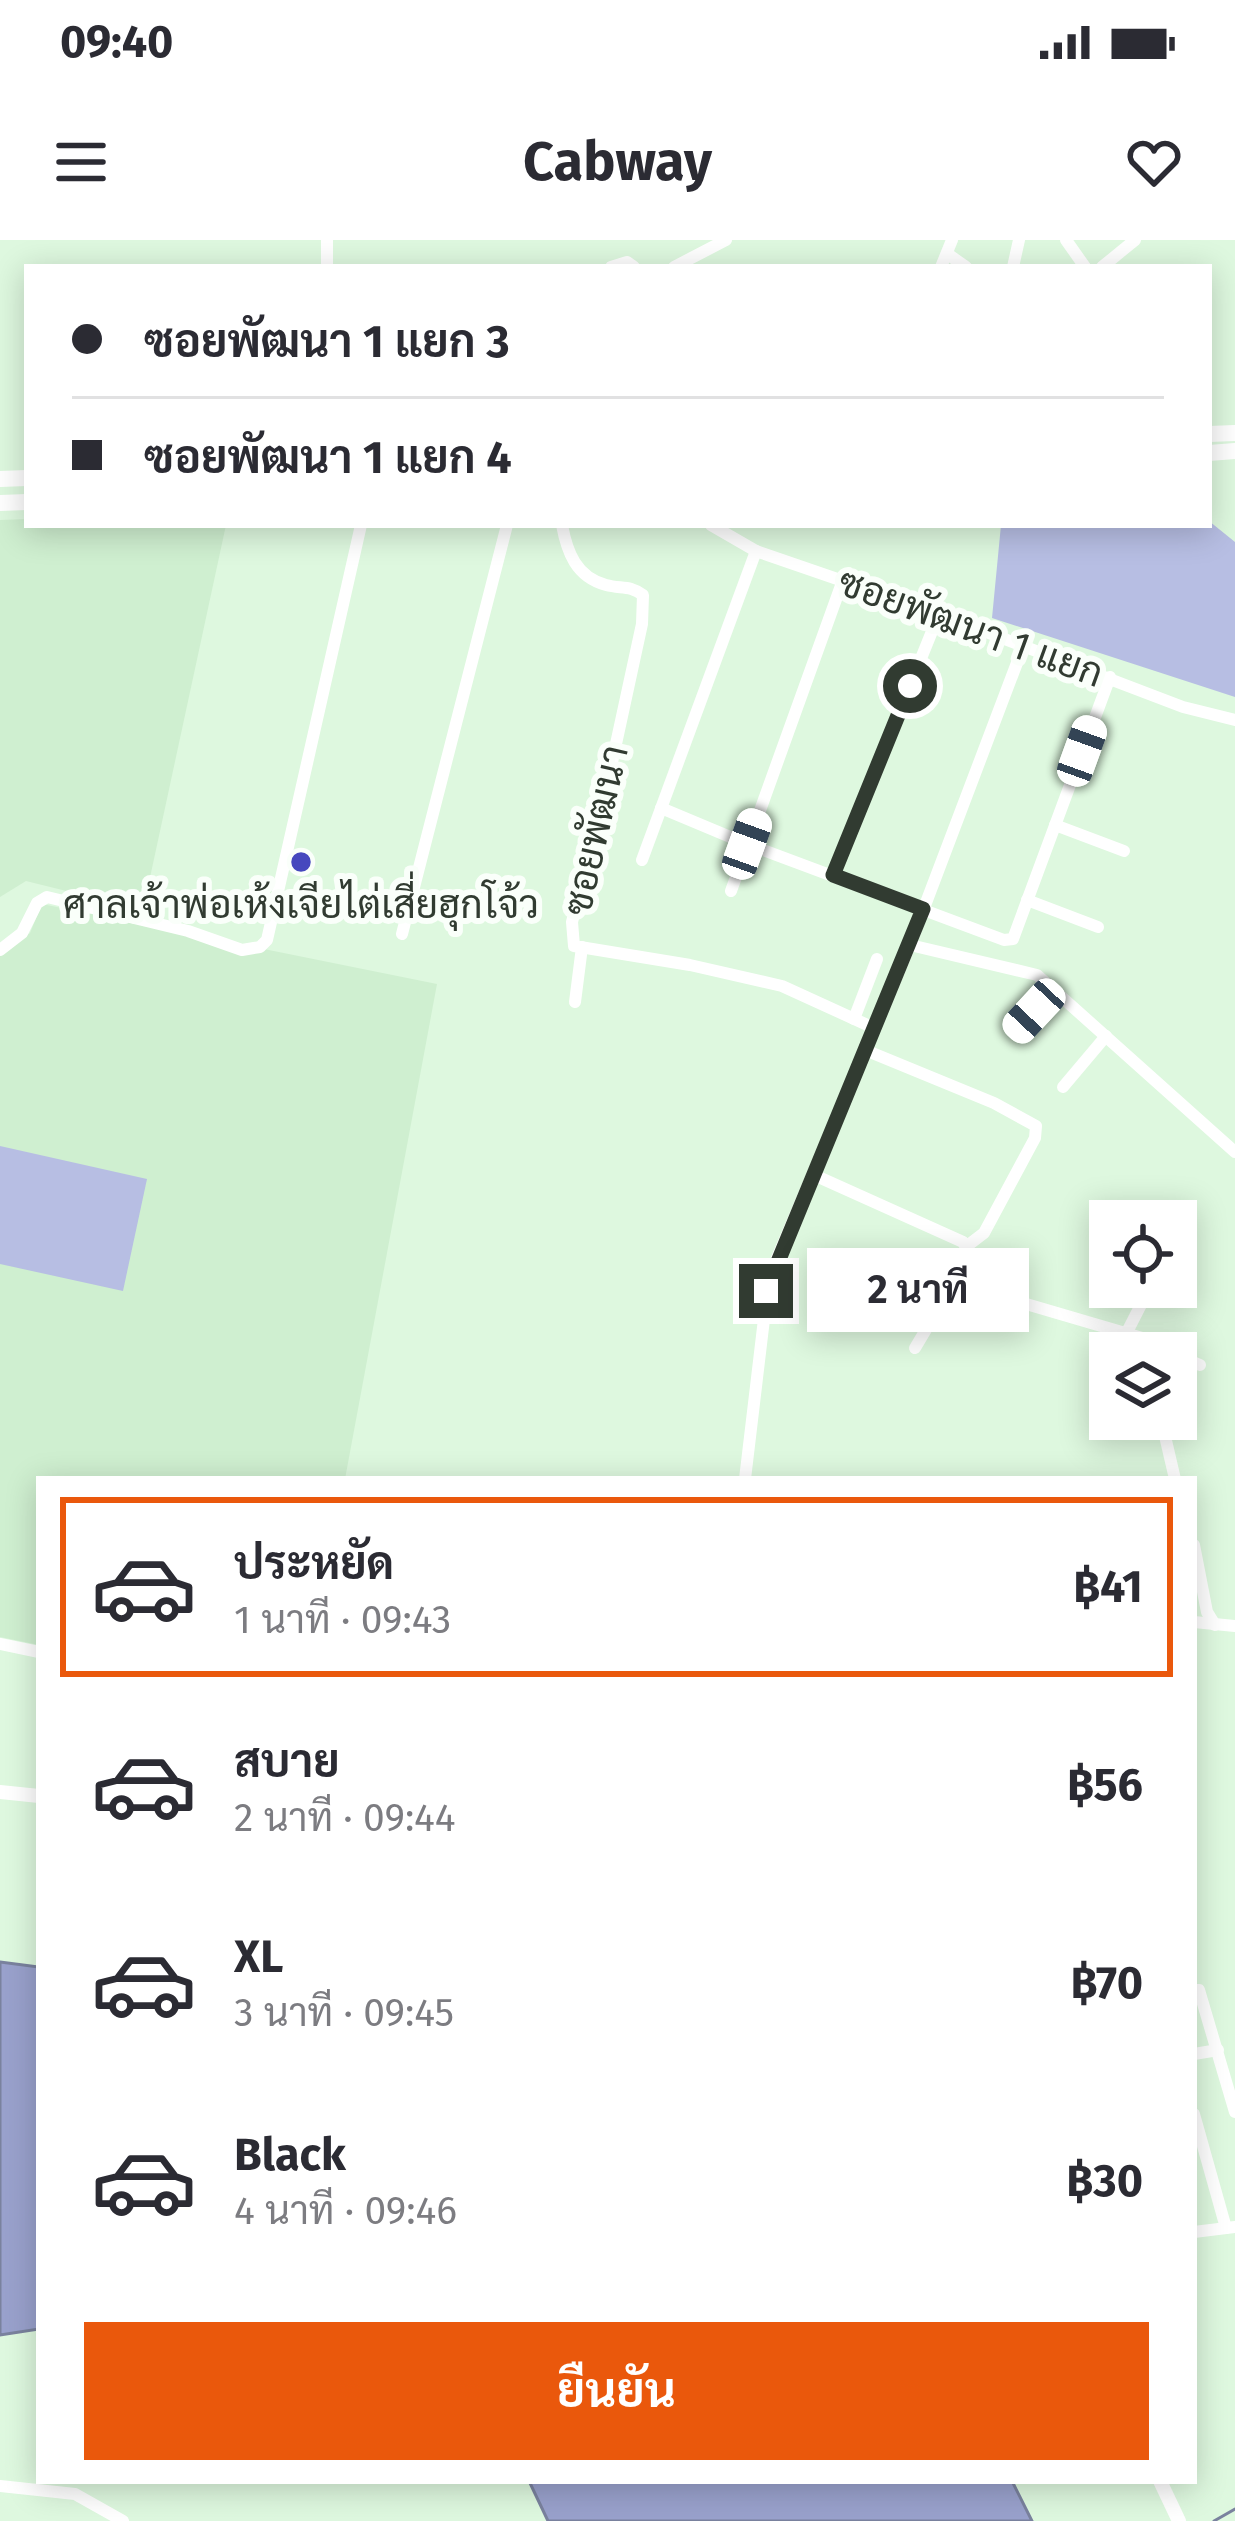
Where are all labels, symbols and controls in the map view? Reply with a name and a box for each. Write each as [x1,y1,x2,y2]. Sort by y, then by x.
text: 09:40 [60,15,173,69]
icon: menu [48,129,114,195]
icon: heart [1121,129,1187,195]
text: Cabway [523,130,712,194]
text: ซอยพัฒนา 1 แยก 3 [144,315,510,369]
text: ซอยพัฒนา 1 แยก 4 [144,431,512,485]
street label: ซอยพัฒนา 1 แยก [832,558,1110,697]
route start [883,659,937,713]
car [1053,711,1111,791]
street label: ซอยพัฒนา [553,740,638,920]
car [718,804,776,884]
marker: ศาลเจ้าพ่อเห้งเจียไต่เสี่ยฮุกโจ้ว [288,849,314,875]
place label: ศาลเจ้าพ่อเห้งเจียไต่เสี่ยฮุกโจ้ว [63,871,539,931]
car [996,972,1072,1050]
map controls [1089,1200,1197,1440]
button: locate [1089,1200,1197,1308]
callout: 2 นาที [808,1249,1030,1333]
route end [739,1264,793,1318]
text: 2 นาที [867,1267,969,1313]
button: layers [1089,1332,1197,1440]
icon: car [90,1533,198,1641]
text: ประหยัด [234,1537,394,1591]
text: ฿41 [1073,1560,1143,1614]
text: 1 นาที · 09:43 [234,1597,451,1643]
icon: car [90,1731,198,1839]
text: สบาย [234,1735,340,1789]
text: ฿56 [1067,1758,1143,1812]
text: 2 นาที · 09:44 [234,1795,456,1841]
icon: car [90,1929,198,2037]
text: XL [234,1930,283,1984]
text: ฿70 [1070,1956,1143,2010]
text: 3 นาที · 09:45 [234,1990,454,2036]
icon: car [90,2127,198,2235]
text: Black [234,2128,346,2182]
text: ฿30 [1066,2154,1143,2208]
text: 4 นาที · 09:46 [234,2188,457,2234]
button: ยืนยัน [84,2322,1149,2460]

